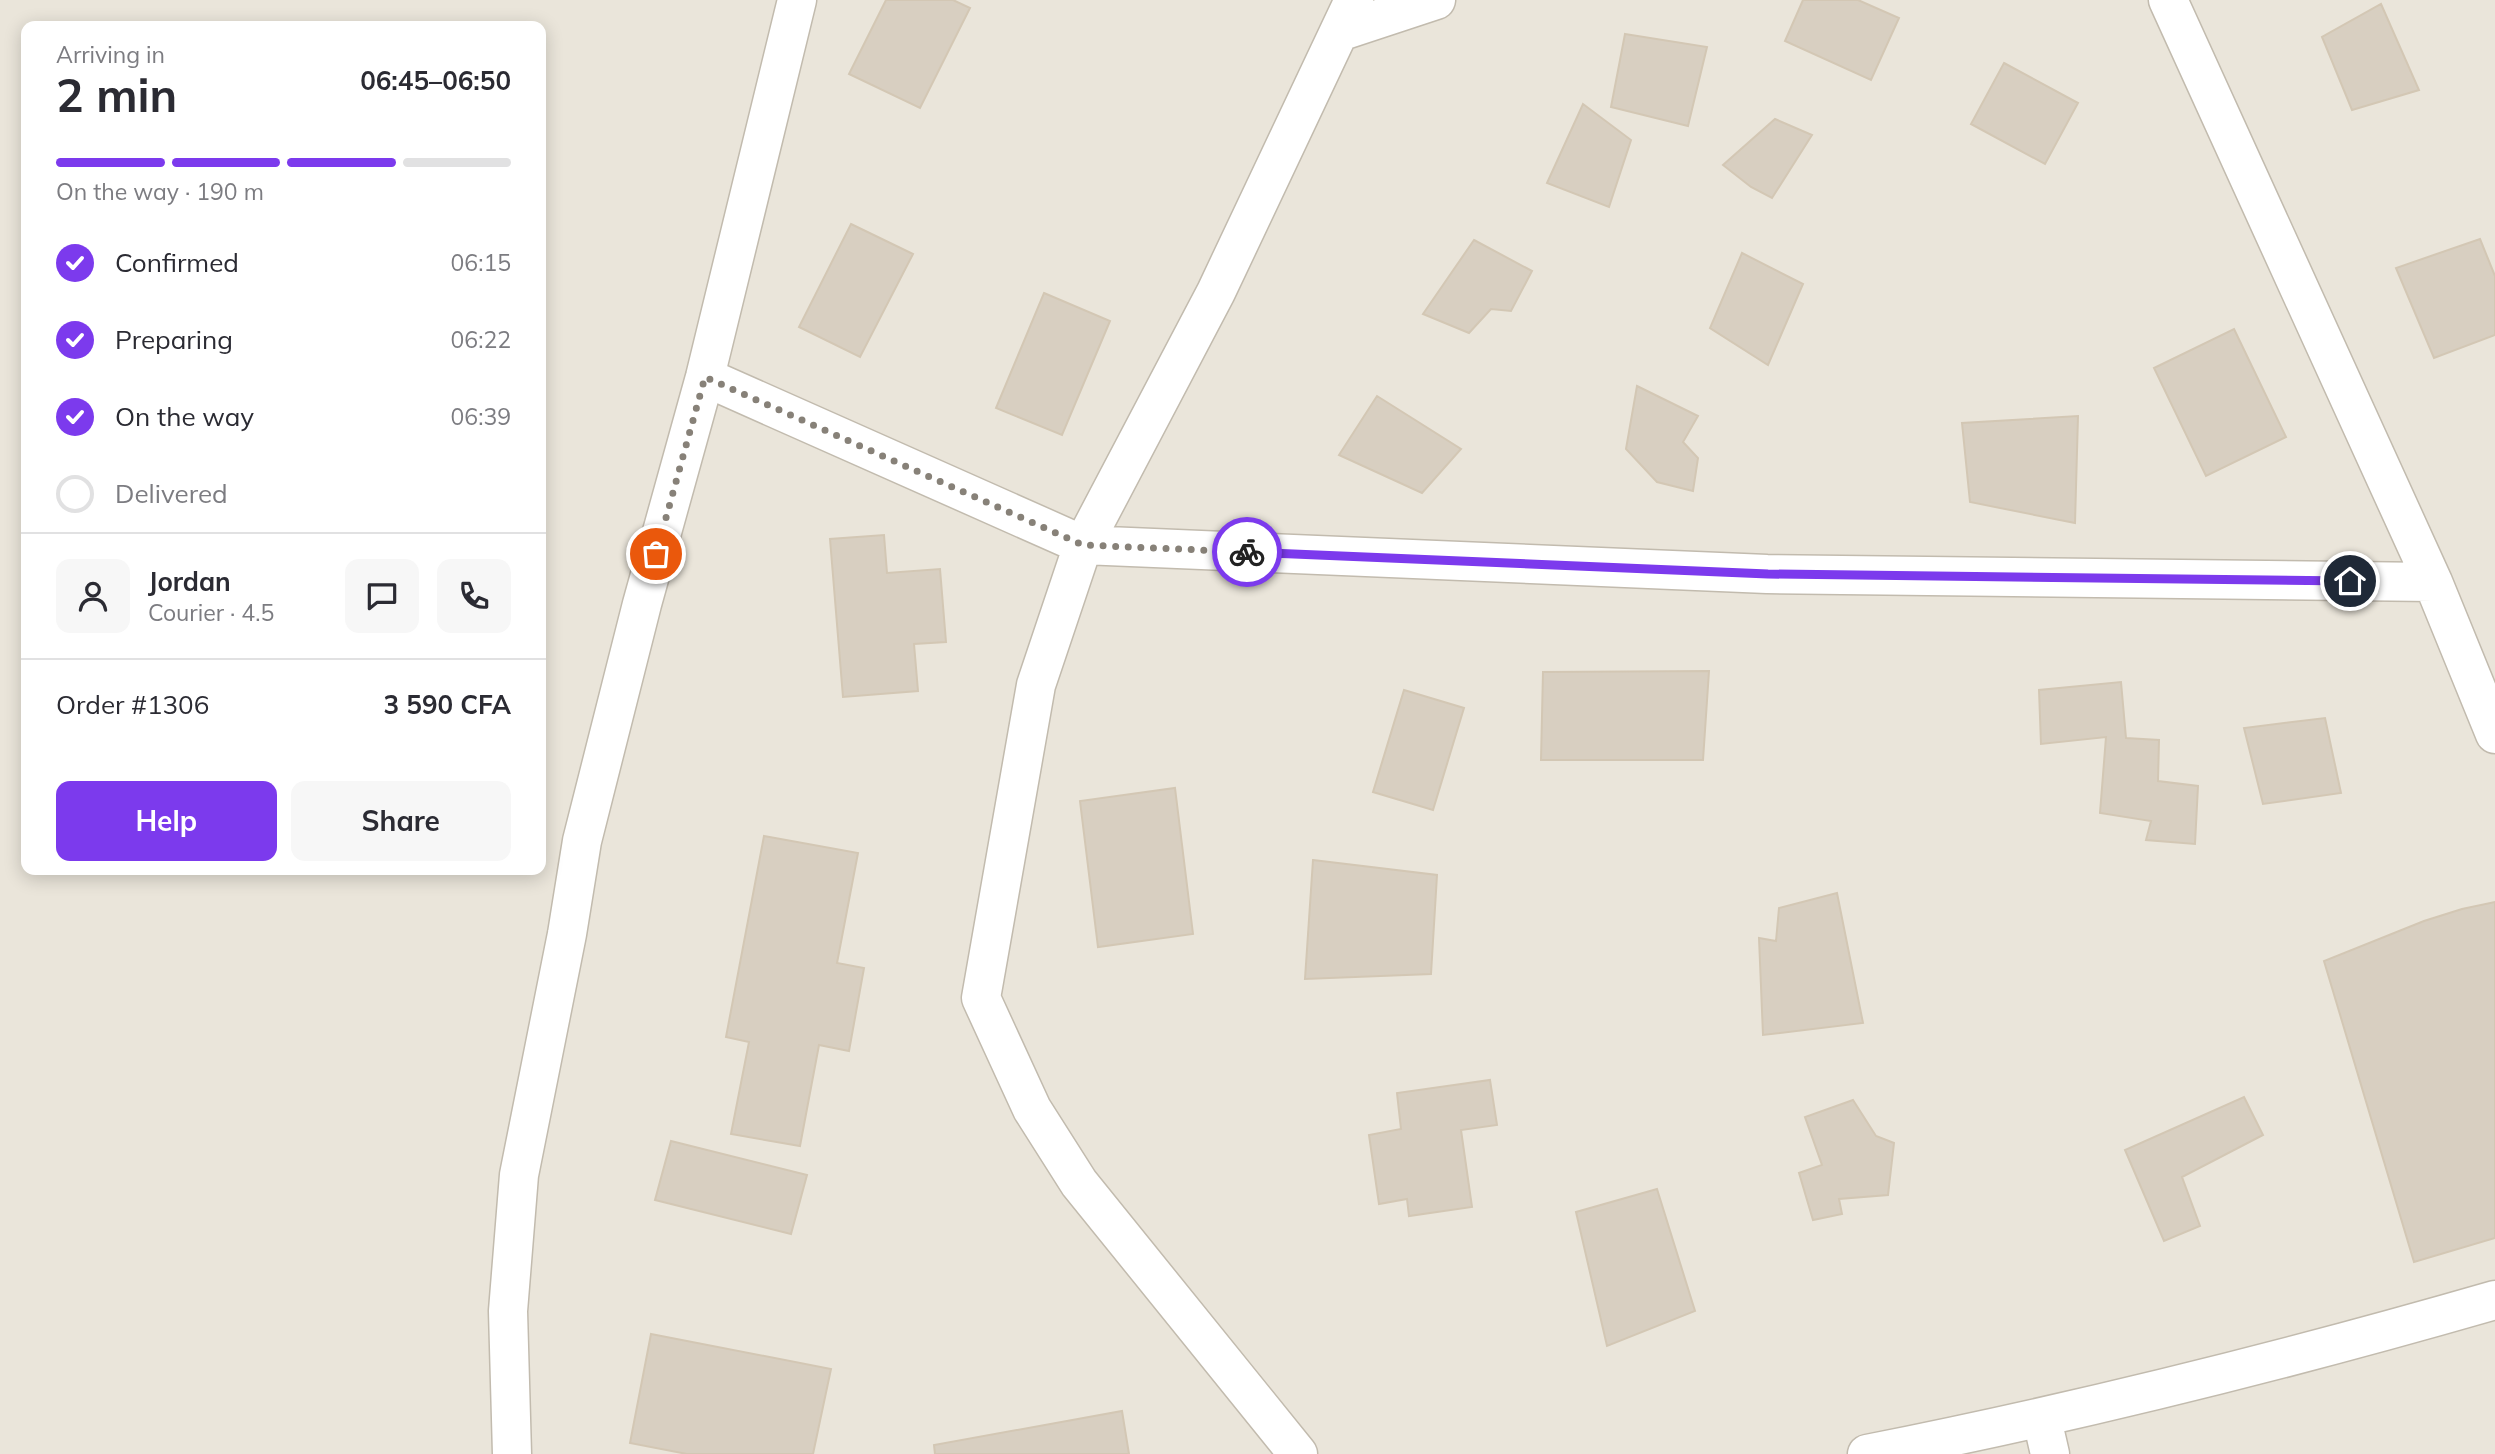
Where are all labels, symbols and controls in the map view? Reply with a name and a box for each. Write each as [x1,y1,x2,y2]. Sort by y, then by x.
text: Arriving in [56,40,165,69]
text: 06:45–06:50 [360,64,511,97]
text: 2 min [56,66,177,124]
text: On the way · 190 m [56,177,264,206]
icon: check [56,244,94,282]
text: Confirmed [115,246,239,279]
text: 06:15 [451,248,511,277]
icon: check [56,321,94,359]
text: Preparing [115,323,233,356]
text: 06:22 [451,325,511,354]
icon: check [56,398,94,436]
text: On the way [115,400,254,433]
text: 06:39 [451,402,511,431]
text: Delivered [115,477,228,510]
courier [1212,517,1282,587]
pin [626,524,686,584]
icon: bike [1228,533,1266,571]
icon: bag [637,535,675,573]
pin [2320,551,2380,611]
button: person [56,559,130,633]
button: chat [345,559,419,633]
button: phone [437,559,511,633]
icon: home [2331,562,2369,600]
text: Jordan [148,565,231,598]
text: Courier · 4.5 [148,598,274,627]
text: Order #1306 [56,688,209,721]
text: 3 590 CFA [384,688,511,721]
button: Help [56,781,277,861]
button: Share [291,781,511,861]

